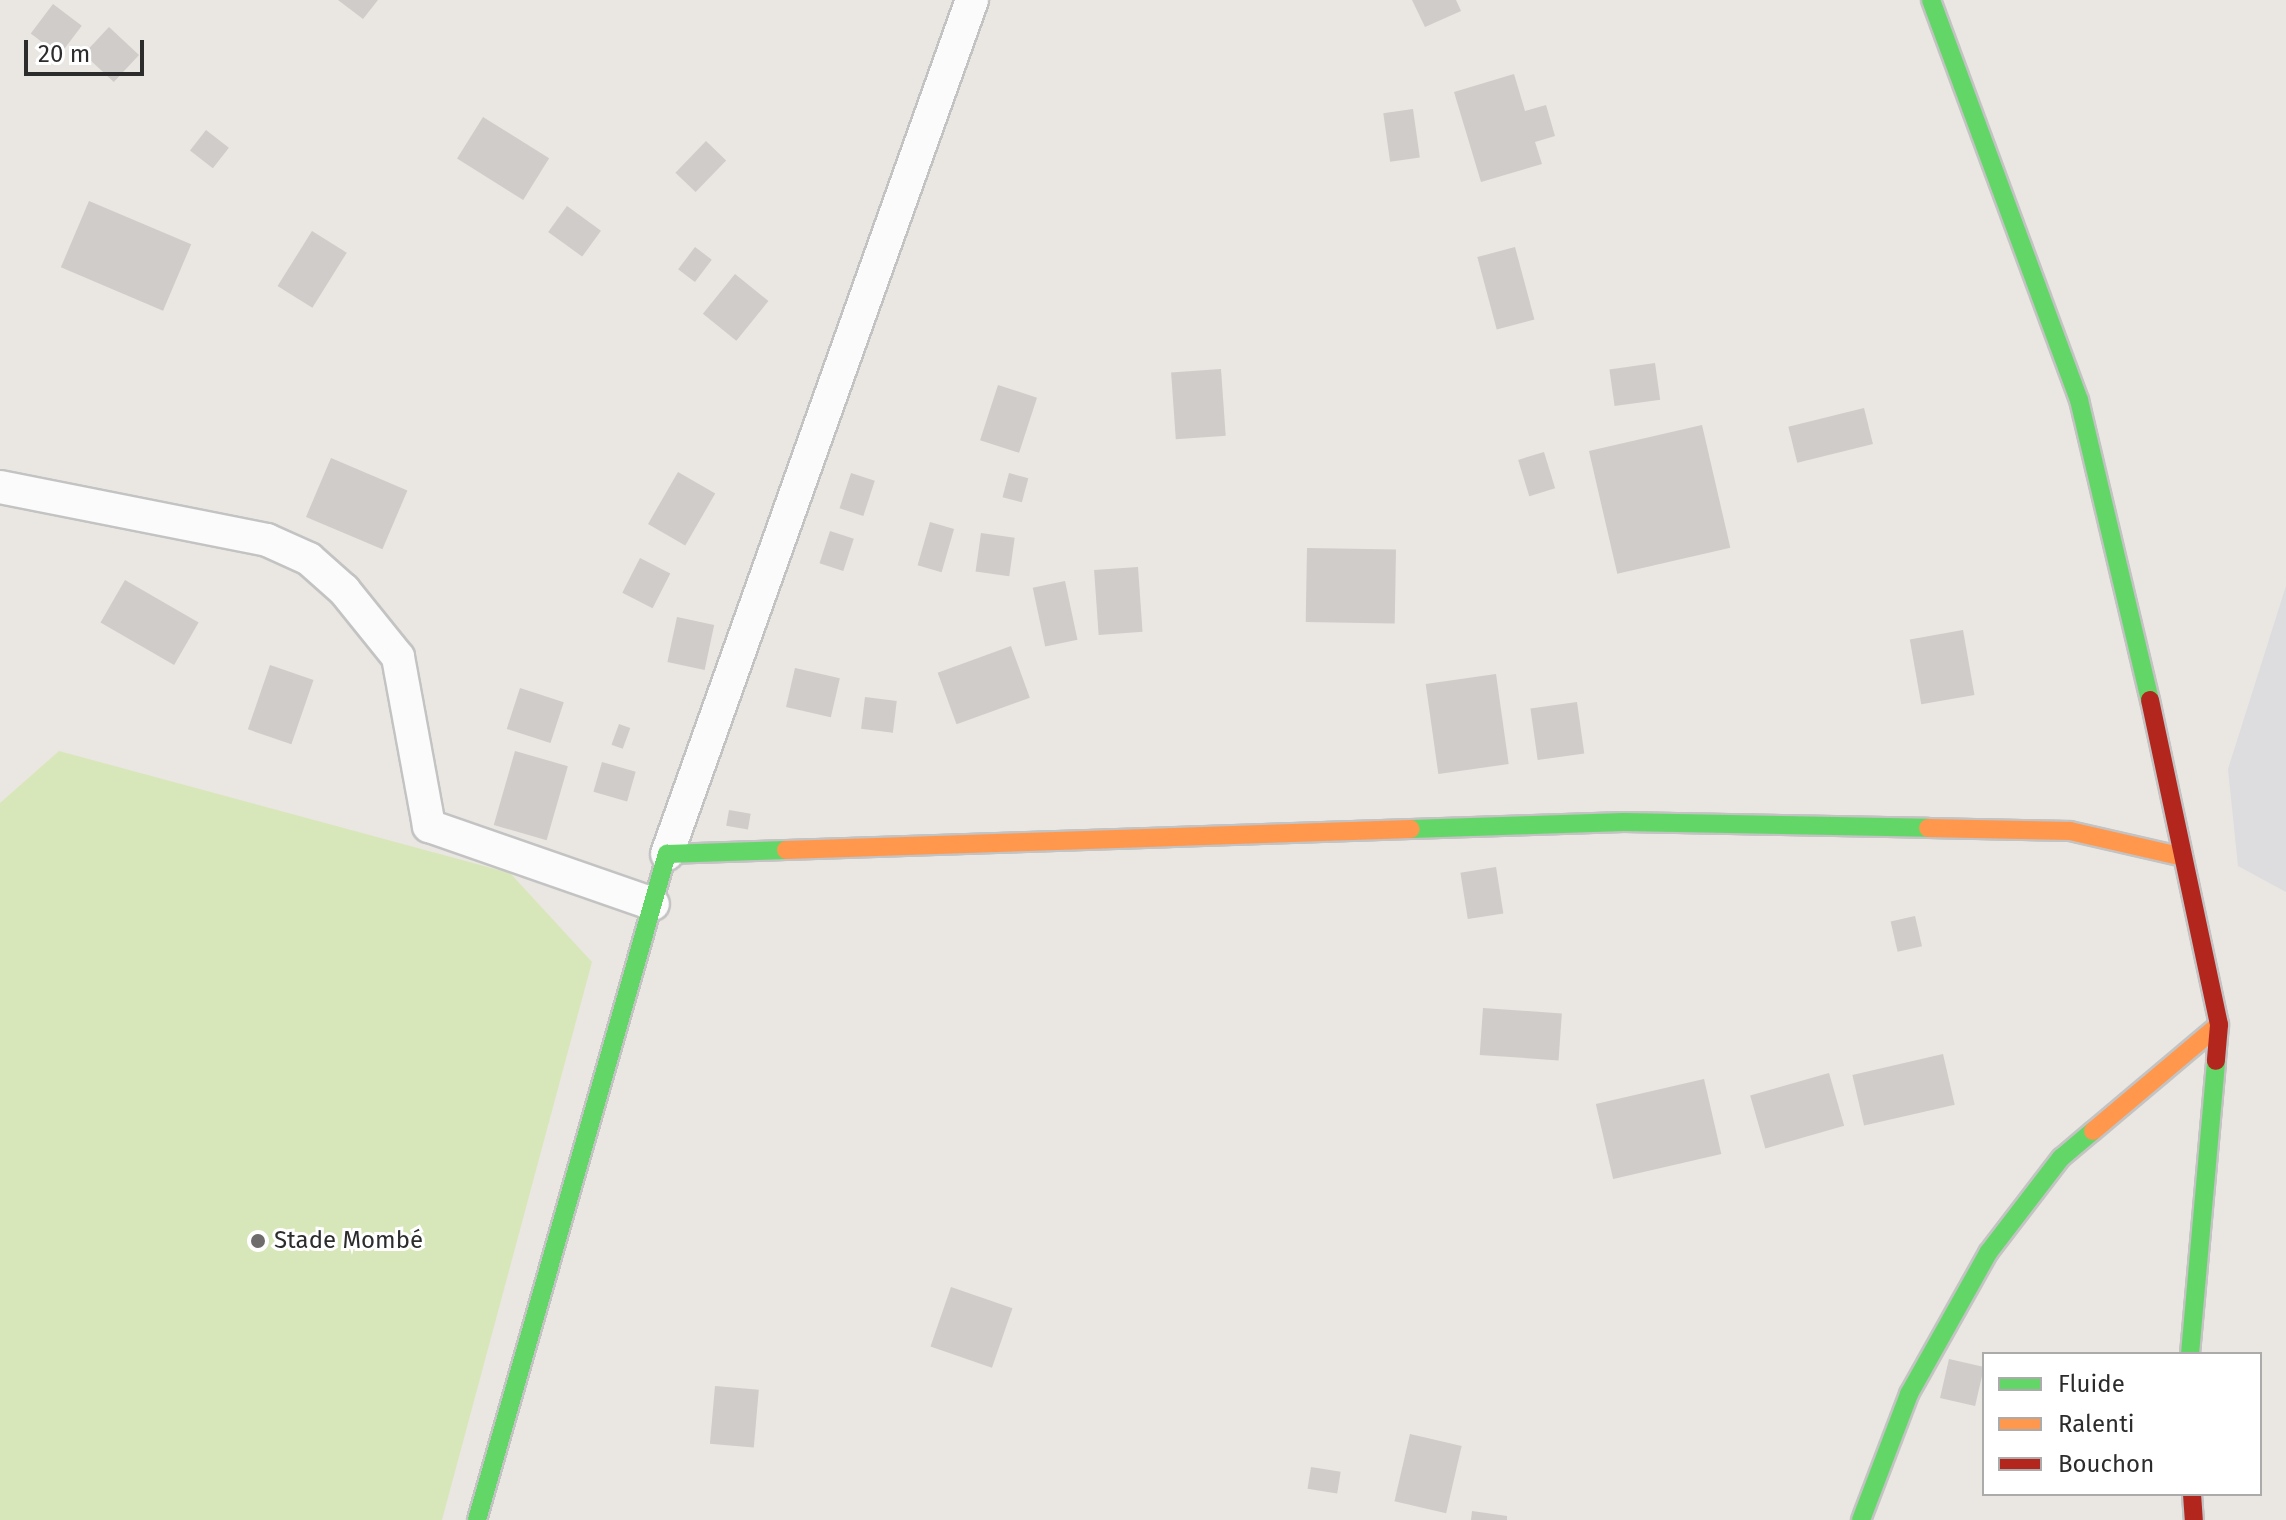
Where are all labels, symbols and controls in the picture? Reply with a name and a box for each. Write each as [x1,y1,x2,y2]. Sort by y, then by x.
scale bar [28,24,148,74]
text: 20 m [38,40,90,68]
place label: Stade Mombé [274,1227,423,1255]
marker: Stade Mombé [249,1232,267,1250]
legend [1982,1352,2262,1496]
text: Fluide [2058,1370,2125,1398]
text: Ralenti [2058,1410,2135,1438]
text: Bouchon [2058,1450,2154,1478]

